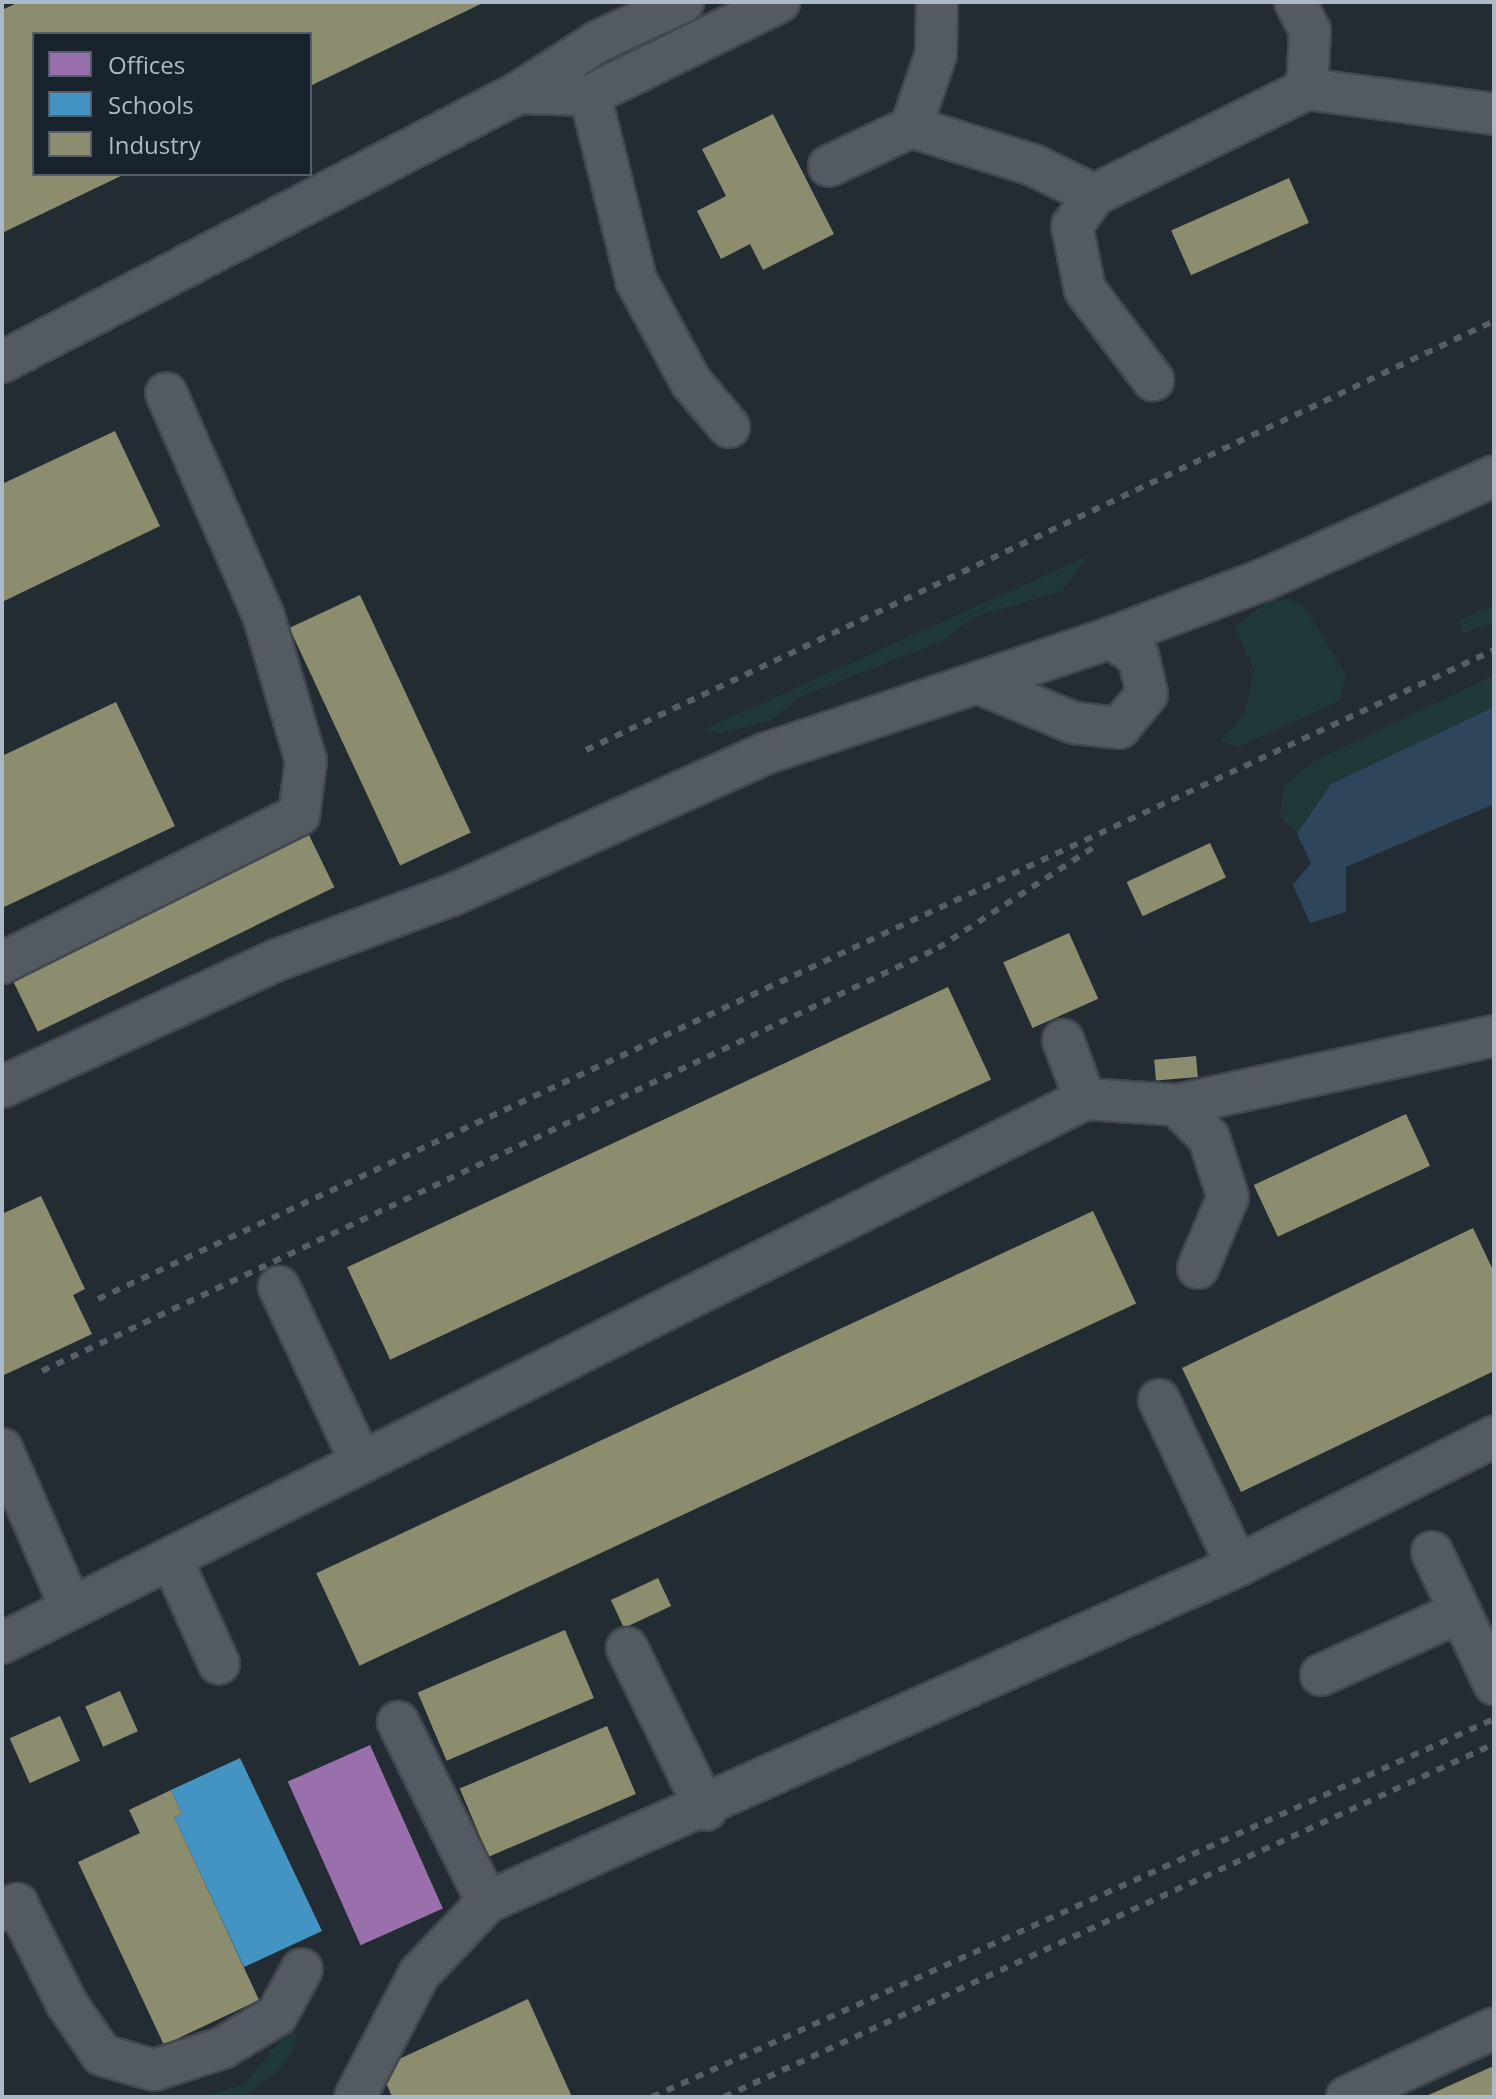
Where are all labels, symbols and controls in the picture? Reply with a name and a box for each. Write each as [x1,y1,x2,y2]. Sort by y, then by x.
legend [32,32,312,176]
text: Offices [108,48,185,81]
text: Schools [108,88,194,121]
text: Industry [108,128,201,161]

